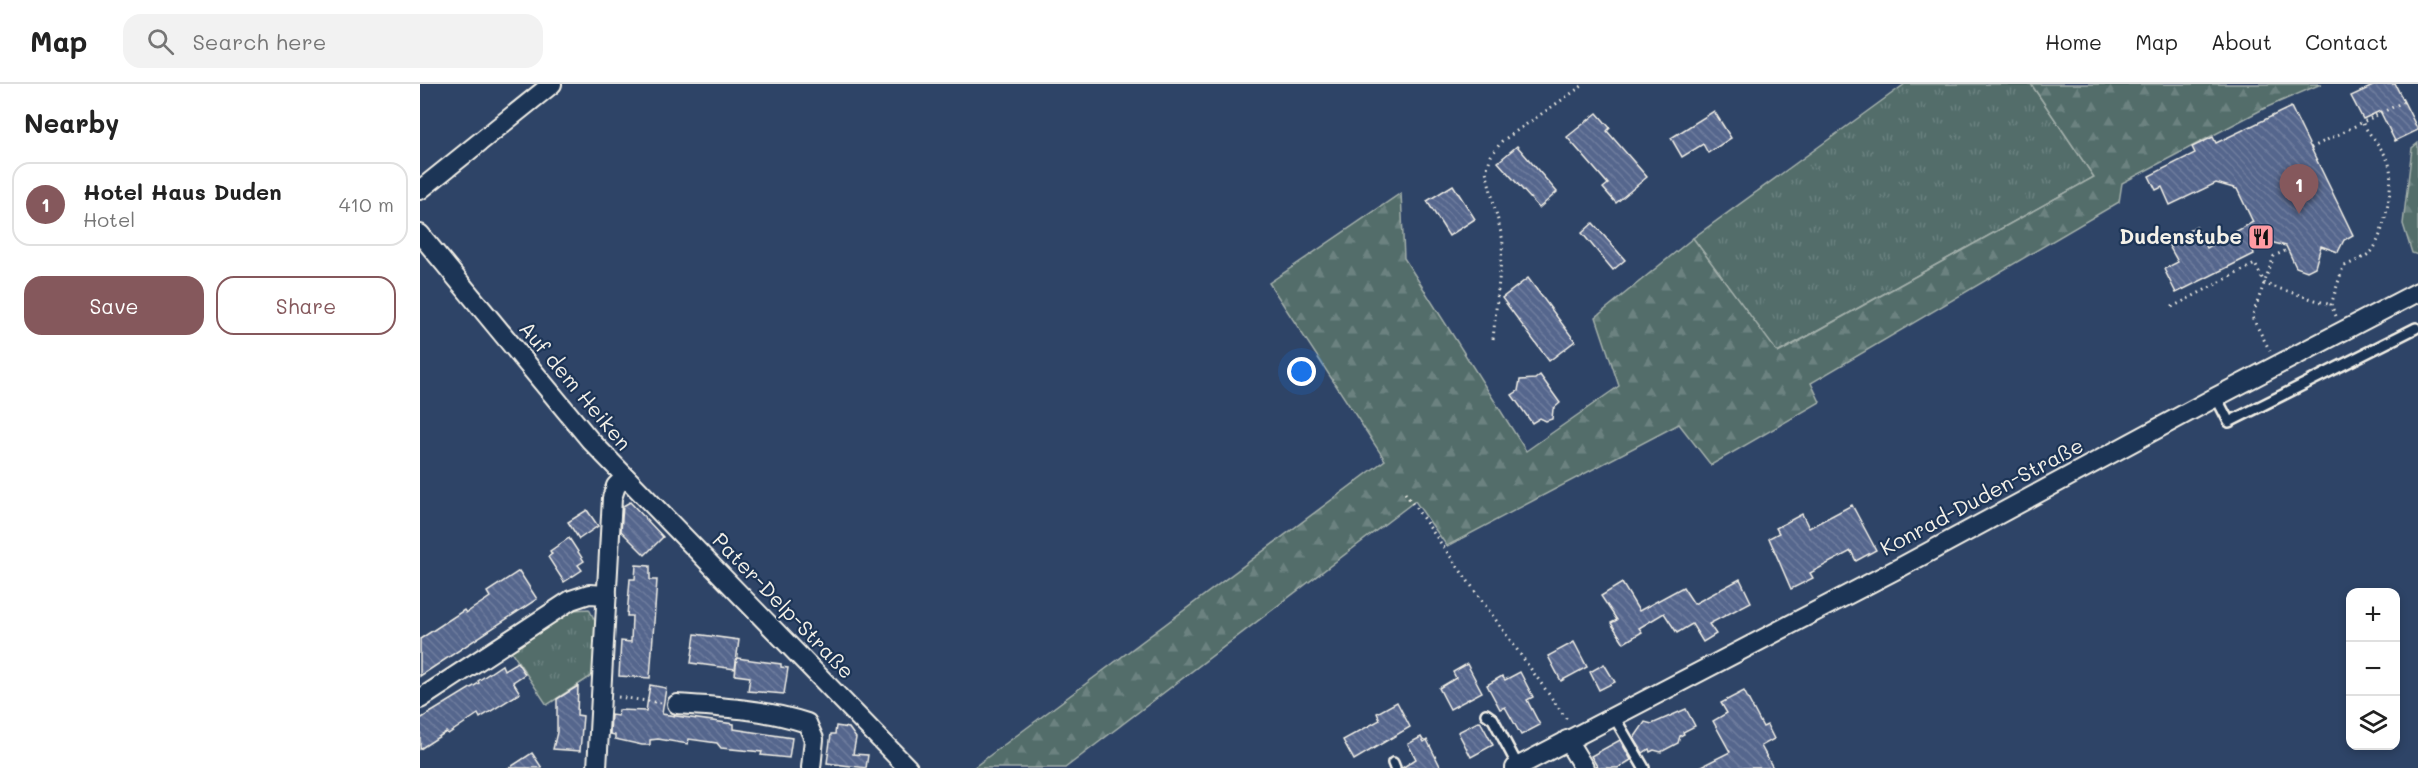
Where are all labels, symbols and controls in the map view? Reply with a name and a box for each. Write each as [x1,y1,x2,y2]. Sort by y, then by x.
search box [123,14,543,68]
text: Map [30,23,87,59]
icon: search [144,25,177,58]
text: Search here [192,27,326,56]
text: Home [2045,28,2102,55]
text: Map [2135,28,2178,55]
text: About [2211,28,2272,55]
text: Contact [2305,28,2388,55]
text: Nearby [24,106,119,140]
pin: 1 [2280,164,2318,214]
text: Hotel Haus Duden [83,177,282,206]
text: 1 [41,191,50,217]
text: 410 m [339,191,394,217]
text: Hotel [83,206,135,232]
place label: Dudenstube [2119,222,2242,249]
restaurant icon: Dudenstube [2246,222,2276,252]
button: Save [24,276,204,335]
button: Share [216,276,396,335]
street label: Auf dem Heiken [514,315,638,455]
your location [1287,357,1316,386]
street label: Konrad-Duden-Straße [1875,431,2088,561]
street label: Pater-Delp-Straße [707,526,861,684]
map controls [2346,588,2400,750]
button: + [2346,588,2400,642]
button: − [2346,642,2400,696]
button: layers [2346,696,2400,750]

